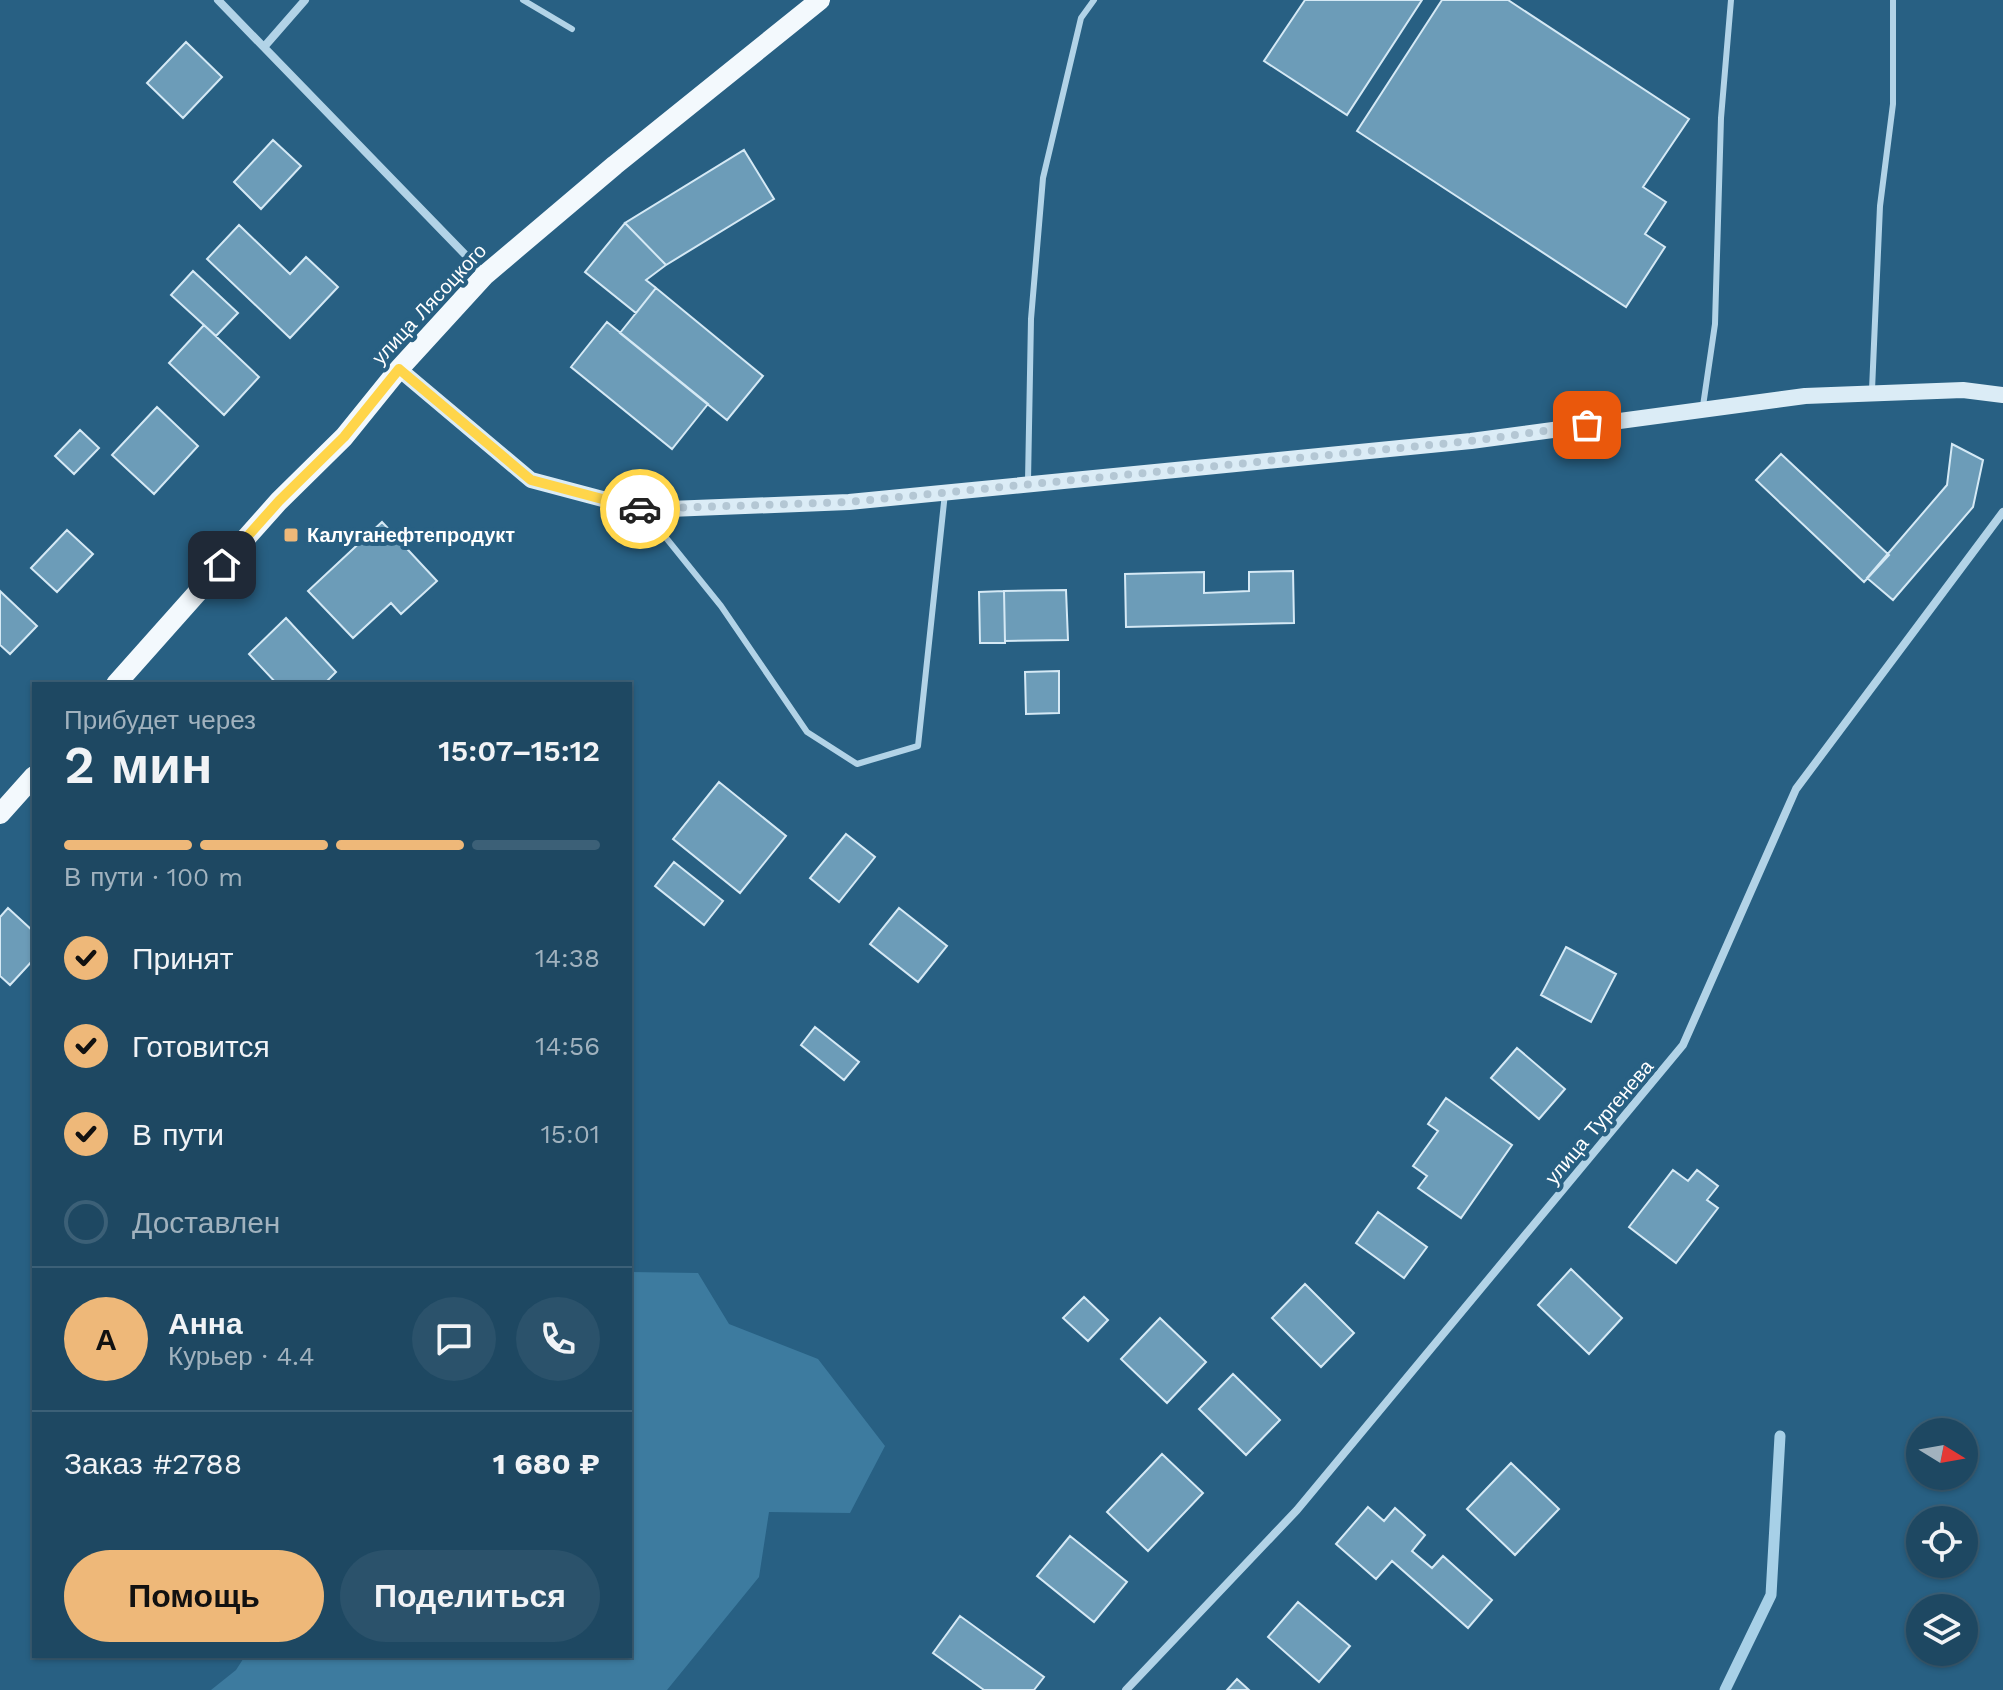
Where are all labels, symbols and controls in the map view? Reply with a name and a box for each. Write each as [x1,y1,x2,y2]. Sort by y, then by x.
street label: улица Лясоцкого [367,239,491,369]
pin [1553,391,1621,459]
icon: bag [1565,403,1609,447]
courier [600,469,680,549]
icon: car [618,487,662,531]
place label: Калуганефтепродукт [307,523,515,547]
marker: Калуганефтепродукт [282,526,300,544]
pin [188,531,256,599]
icon: home [200,543,244,587]
text: Прибудет через [64,705,256,735]
text: 15:07–15:12 [438,733,600,768]
text: 2 мин [64,735,213,796]
text: В пути · 100 m [64,862,243,892]
icon: check [64,936,108,980]
text: Принят [132,941,234,976]
text: 14:38 [535,943,600,973]
icon: check [64,1024,108,1068]
text: Готовится [132,1029,270,1064]
text: 14:56 [535,1031,600,1061]
street label: улица Тургенева [1540,1054,1659,1189]
icon: check [64,1112,108,1156]
text: В пути [132,1117,224,1152]
text: 15:01 [541,1119,600,1149]
text: Доставлен [132,1205,280,1240]
button: chat [412,1297,496,1381]
button: phone [516,1297,600,1381]
text: Анна [168,1306,243,1341]
text: А [95,1322,117,1357]
text: Курьер · 4.4 [168,1341,315,1371]
north arrow [1906,1418,1978,1490]
map controls [1906,1418,1978,1666]
text: Заказ #2788 [64,1446,242,1481]
text: 1 680 ₽ [493,1446,600,1481]
button: locate [1906,1506,1978,1578]
button: Помощь [64,1550,324,1642]
button: Поделиться [340,1550,600,1642]
button: layers [1906,1594,1978,1666]

